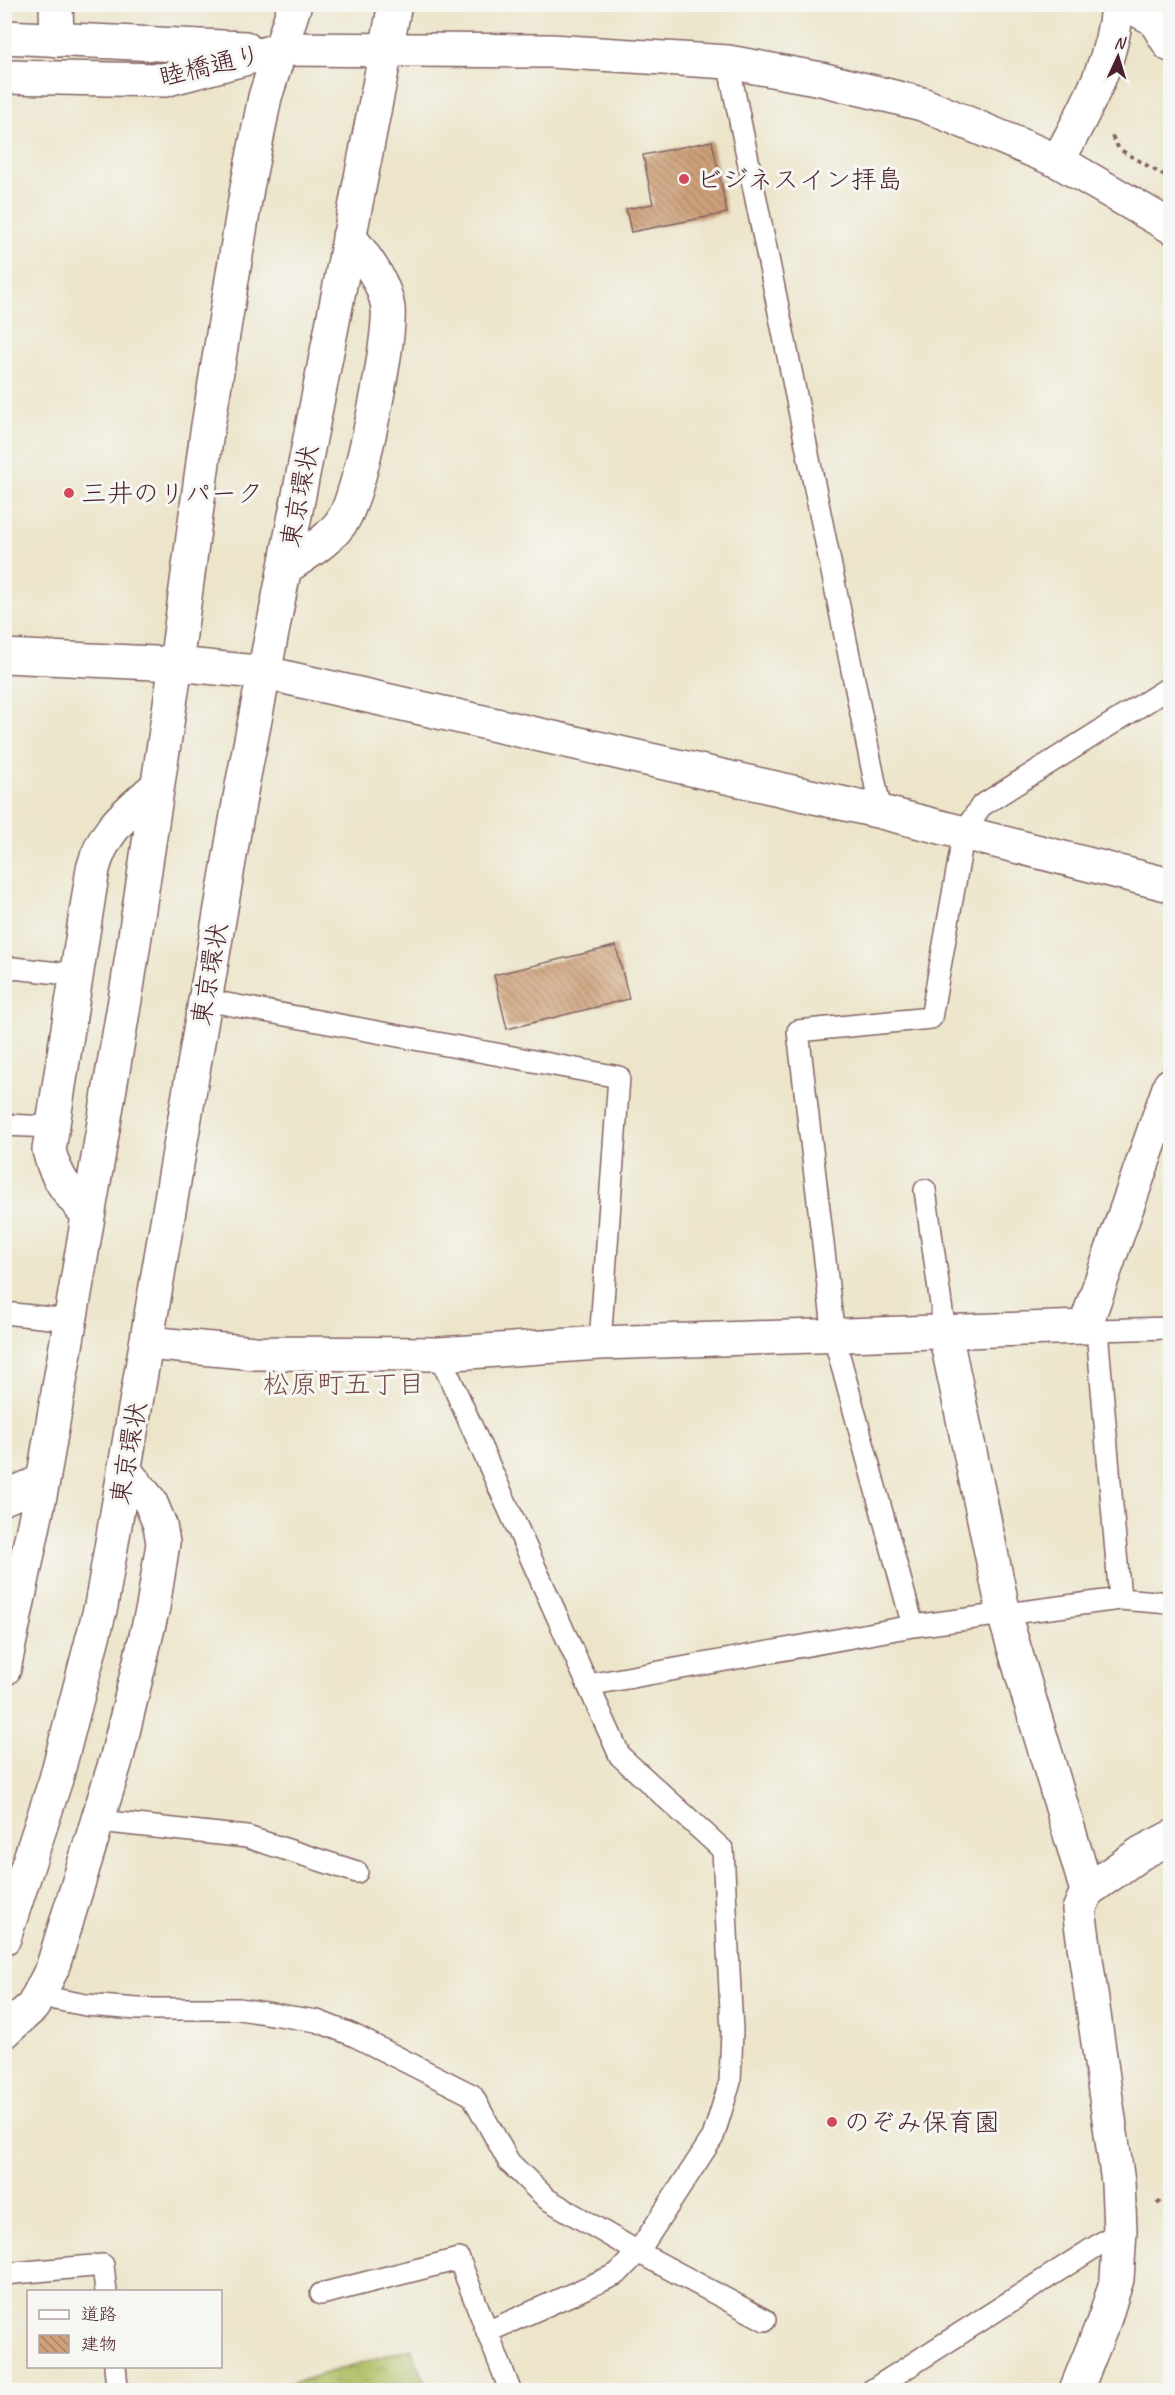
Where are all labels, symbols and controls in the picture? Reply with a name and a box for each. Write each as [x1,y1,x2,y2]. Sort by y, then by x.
north arrow [1088,27,1148,87]
text: N [1113,33,1128,54]
street label: 睦橋通り [156,38,264,93]
place label: ビジネスイン拝島 [696,163,903,196]
marker: ビジネスイン拝島 [677,172,691,186]
street label: 東京環状 [273,442,326,550]
place label: 三井のリパーク [81,477,263,510]
marker: 三井のリパーク [62,486,76,500]
street label: 東京環状 [184,920,235,1028]
district label: 松原町五丁目 [263,1367,425,1401]
street label: 東京環状 [103,1399,154,1507]
place label: のぞみ保育園 [844,2106,1000,2139]
marker: のぞみ保育園 [825,2115,839,2129]
legend [27,2290,222,2368]
text: 道路 [81,2303,117,2325]
text: 建物 [81,2333,117,2355]

